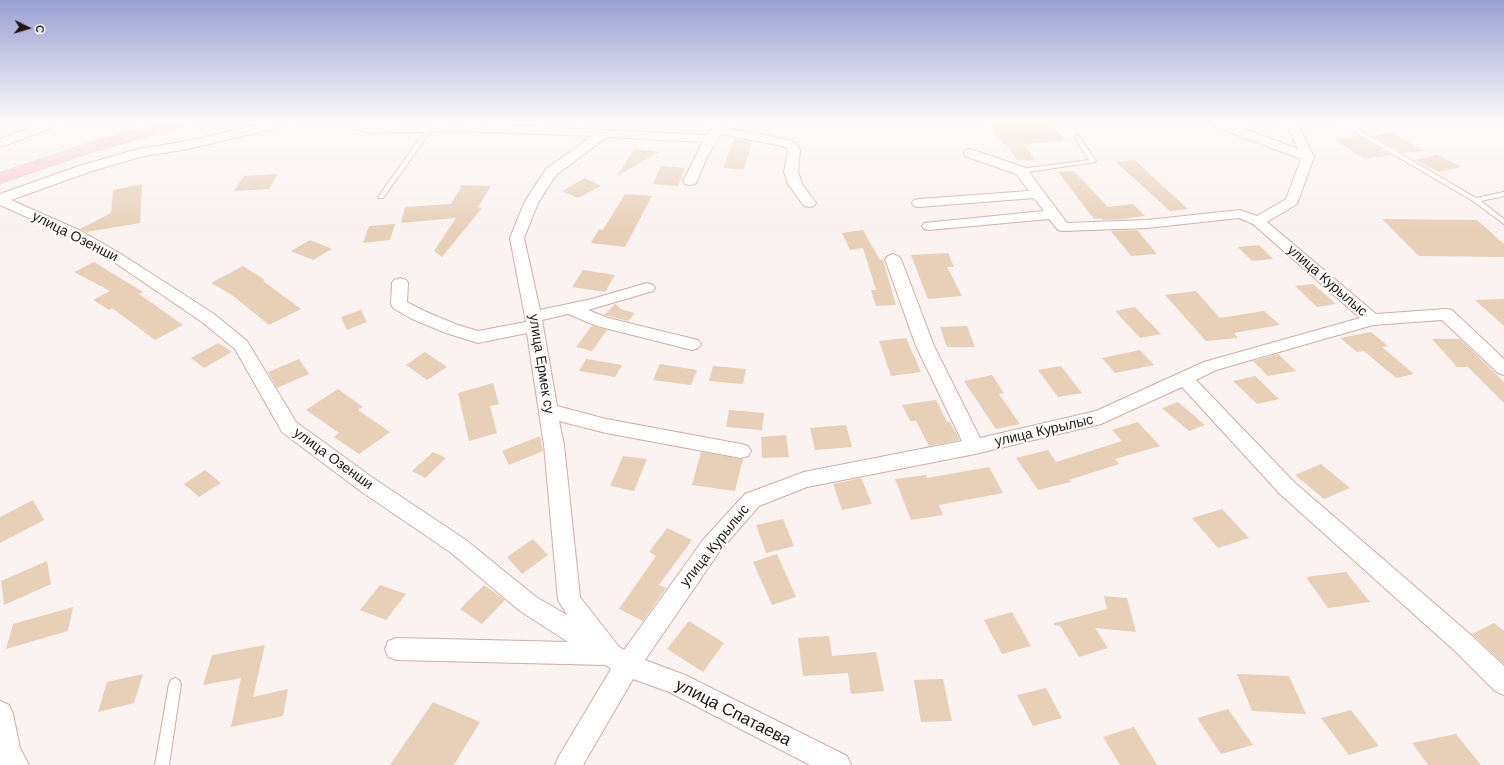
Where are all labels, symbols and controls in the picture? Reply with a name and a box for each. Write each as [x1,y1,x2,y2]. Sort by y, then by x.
north arrow [8,8,48,48]
text: С [34,25,46,34]
street label: улица Озенши [29,208,121,266]
street label: улица Курылыс [1284,242,1370,320]
street label: улица Ермек су [525,313,557,415]
street label: улица Курылыс [993,412,1095,450]
street label: улица Озенши [290,425,376,493]
street label: улица Курылыс [677,502,753,590]
street label: улица Спатаева [672,675,794,751]

